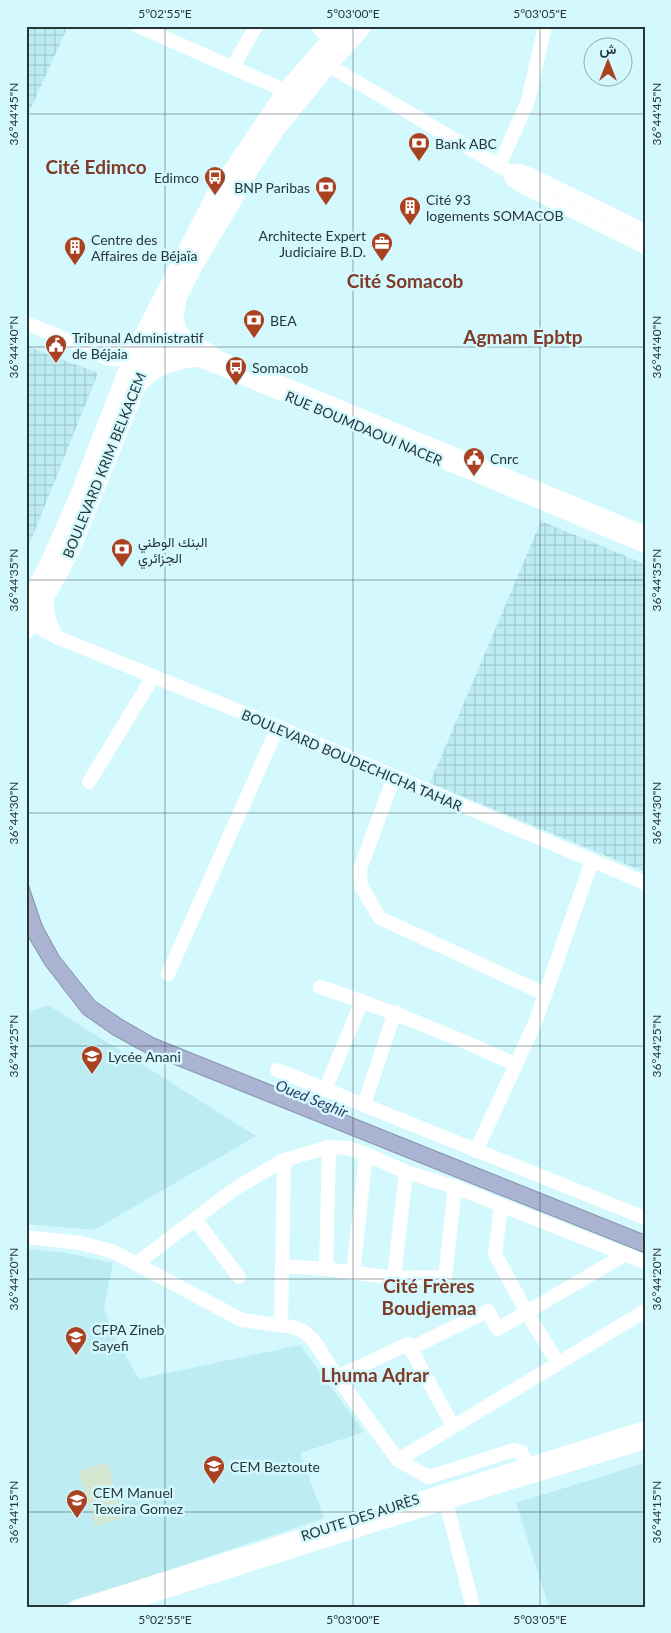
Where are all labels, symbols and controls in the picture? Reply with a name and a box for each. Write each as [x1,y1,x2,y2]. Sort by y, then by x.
text: 5°02'55"E [138,6,192,21]
text: 5°03'00"E [326,6,380,21]
text: 5°03'05"E [513,6,567,21]
north arrow [584,38,634,88]
text: ش [600,40,617,58]
text: 36°44'45"N [6,83,21,145]
text: 36°44'45"N [649,83,664,145]
bank icon: Bank ABC [407,131,431,162]
place label: Bank ABC [435,135,497,152]
district label: Cité Edimco [45,155,147,178]
bus stop icon: Edimco [203,165,227,196]
place label: Edimco [154,169,199,186]
bank icon: BNP Paribas [314,175,338,206]
place label: BNP Paribas [234,179,310,196]
place label: Cité 93 logements SOMACOB [426,191,564,224]
building icon: Cité 93 logements SOMACOB [398,195,422,226]
place label: Architecte Expert Judiciaire B.D. [258,227,366,260]
place label: Centre des Affaires de Béjaïa [91,231,197,264]
office icon: Architecte Expert Judiciaire B.D. [370,231,394,262]
building icon: Centre des Affaires de Béjaïa [63,235,87,266]
district label: Cité Somacob [347,269,464,292]
bank icon: BEA [242,308,266,339]
place label: BEA [270,312,297,329]
text: 36°44'40"N [6,316,21,378]
text: 36°44'40"N [649,316,664,378]
district label: Agmam Epbtp [462,325,583,348]
place label: Tribunal Administratif de Béjaia [72,329,204,362]
public building icon: Tribunal Administratif de Béjaia [44,333,68,364]
bus stop icon: Somacob [224,355,248,386]
place label: Somacob [252,359,308,376]
street label: BOULEVARD KRIM BELKACEM [59,370,149,560]
street label: RUE BOUMDAOUI NACER [283,387,445,469]
public building icon: Cnrc [462,446,486,477]
place label: Cnrc [490,450,519,467]
place label: البنك الوطني الجزائري [138,533,208,570]
bank icon: البنك الوطني الجزائري [110,537,134,568]
text: 36°44'35"N [6,549,21,611]
text: 36°44'35"N [649,549,664,611]
street label: BOULEVARD BOUDECHICHA TAHAR [239,706,465,814]
text: 36°44'30"N [6,782,21,844]
text: 36°44'30"N [649,782,664,844]
text: 36°44'25"N [6,1015,21,1077]
text: 36°44'25"N [649,1015,664,1077]
school or university icon: Lycée Anani [80,1044,104,1075]
place label: Lycée Anani [108,1048,181,1065]
water label: Oued Seghir [273,1075,352,1121]
text: 36°44'20"N [6,1248,21,1310]
text: 36°44'20"N [649,1248,664,1310]
district label: Cité Frères Boudjemaa [382,1274,476,1319]
place label: CFPA Zineb Sayefi [92,1321,165,1354]
school or university icon: CFPA Zineb Sayefi [64,1325,88,1356]
district label: Lḥuma Aḍrar [321,1363,430,1386]
school or university icon: CEM Beztoute [202,1454,226,1485]
place label: CEM Beztoute [230,1458,320,1475]
text: 36°44'15"N [6,1481,21,1543]
text: 36°44'15"N [649,1481,664,1543]
place label: CEM Manuel Texeira Gomez [93,1484,183,1517]
school or university icon: CEM Manuel Texeira Gomez [65,1488,89,1519]
street label: ROUTE DES AURÈS [299,1490,421,1544]
text: 5°02'55"E [138,1612,192,1627]
text: 5°03'00"E [326,1612,380,1627]
text: 5°03'05"E [513,1612,567,1627]

